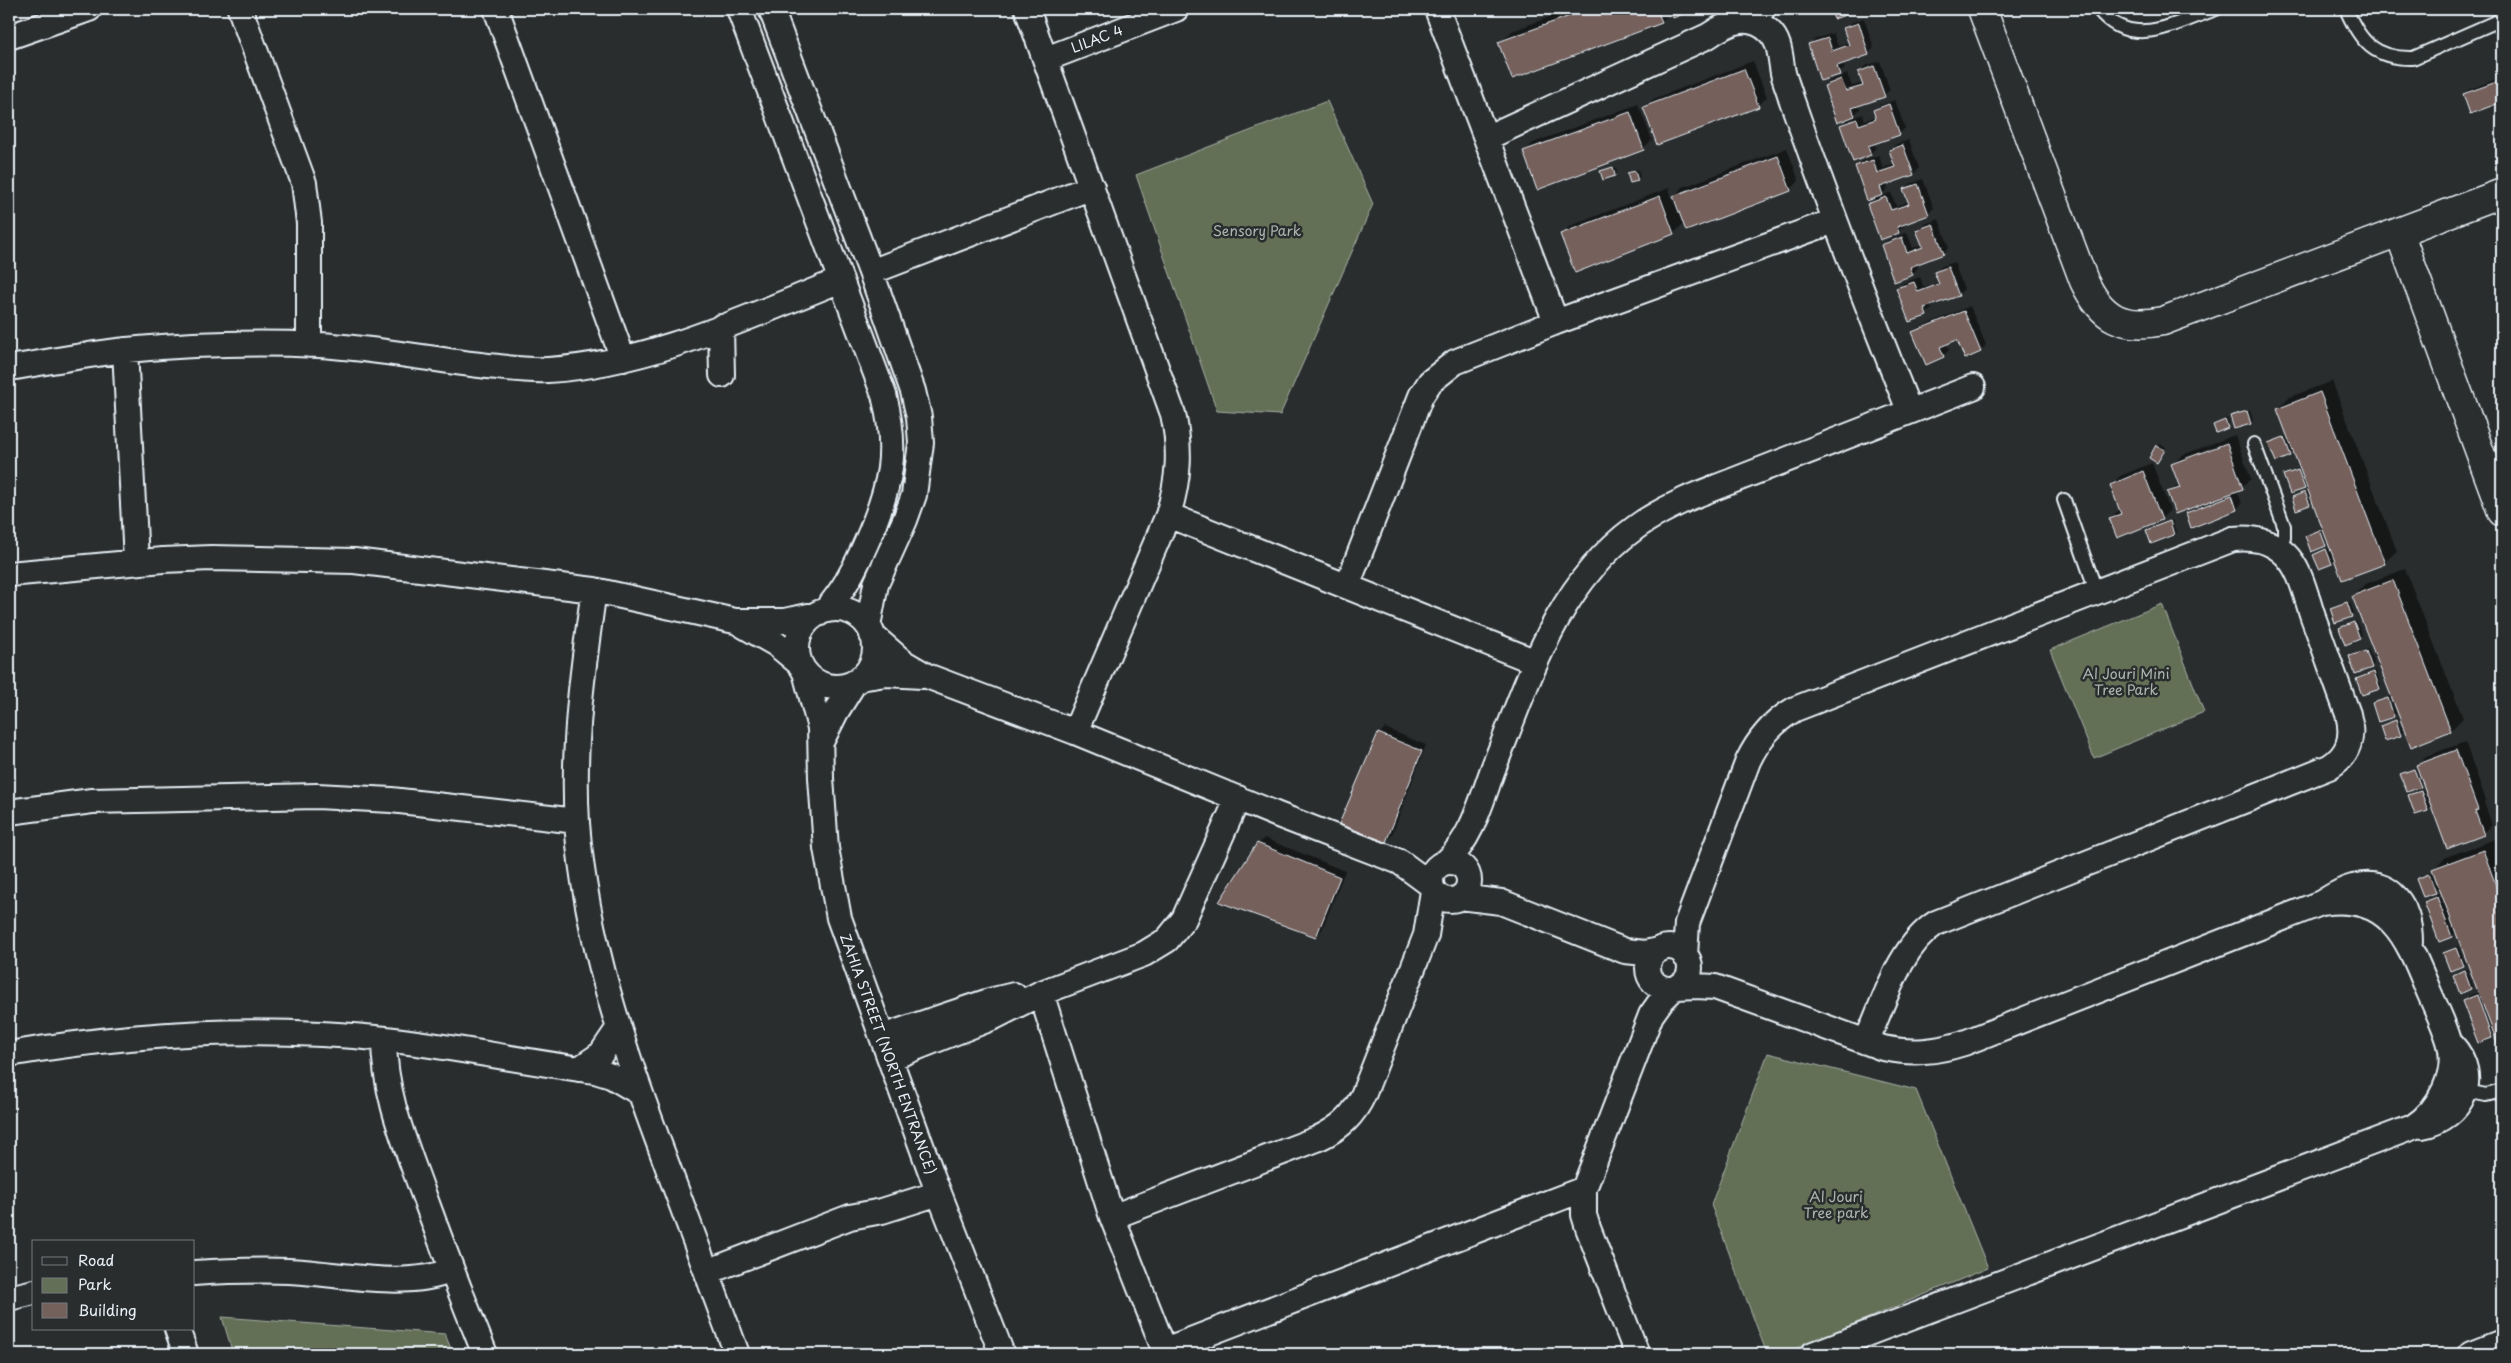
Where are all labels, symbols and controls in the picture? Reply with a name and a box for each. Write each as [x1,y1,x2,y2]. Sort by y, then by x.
street label: LILAC 4 [1068,19,1126,58]
park label: Sensory Park [1213,220,1302,241]
park label: Al Jouri Mini Tree Park [2083,663,2169,700]
street label: ZAHIA STREET (NORTH ENTRANCE) [835,931,942,1177]
park label: Al Jouri Tree park [1803,1186,1869,1223]
legend [32,1240,195,1330]
text: Road [78,1248,114,1271]
text: Park [78,1272,112,1295]
text: Building [78,1298,137,1321]

